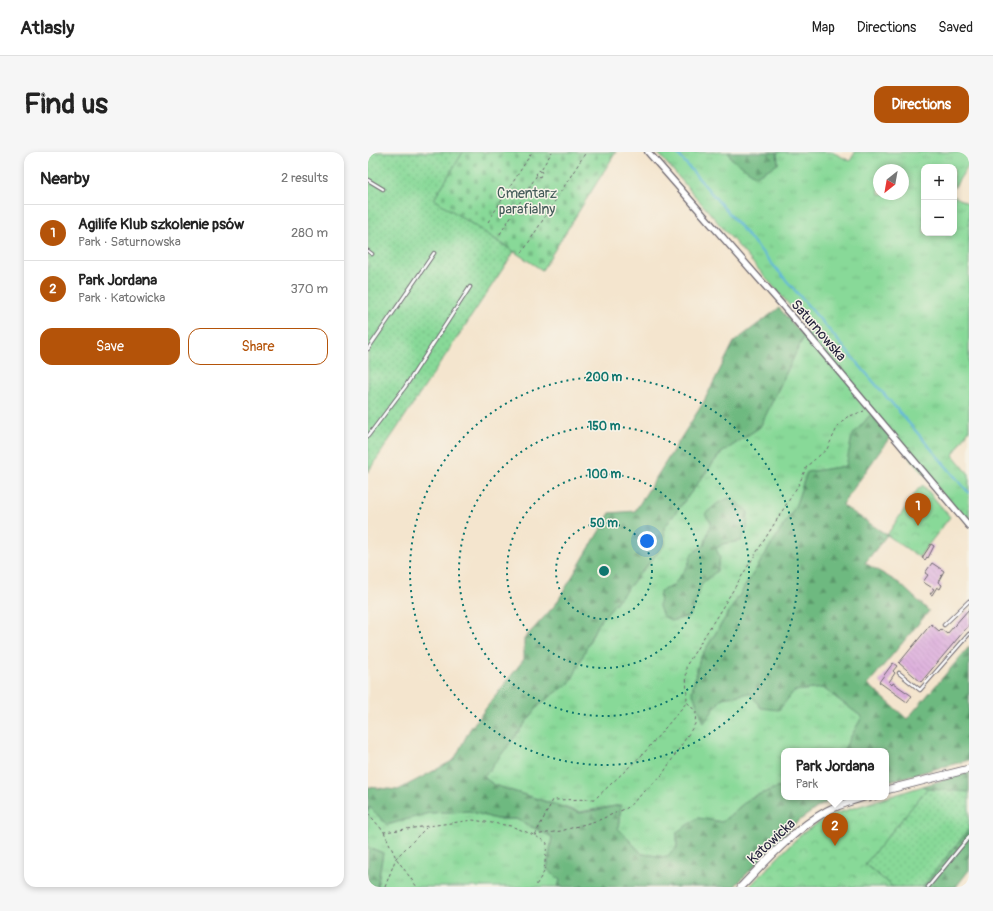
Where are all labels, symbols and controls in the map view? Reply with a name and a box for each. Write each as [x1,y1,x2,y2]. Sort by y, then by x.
text: Atlasly [20,16,74,40]
text: Map [812,19,835,36]
text: Directions [857,19,916,36]
text: Saved [938,19,973,36]
button: Directions [874,86,969,123]
text: Find us [24,87,108,122]
north arrow [873,164,909,200]
map controls [921,164,957,236]
button: + [921,164,957,200]
text: Nearby [40,168,89,189]
text: 2 results [281,170,328,186]
park label: Cmentarz parafialny [497,185,557,218]
button: − [921,200,957,236]
text: Agilife Klub szkolenie psów [78,215,244,234]
text: 1 [50,225,56,241]
text: 280 m [291,225,328,241]
text: Park · Saturnowska [78,234,181,250]
text: Park Jordana [78,271,157,290]
text: 2 [49,281,57,297]
text: 370 m [291,281,328,297]
text: Park · Katowicka [78,290,165,306]
street label: Saturnowska [787,296,850,364]
button: Save [40,328,180,365]
button: Share [188,328,328,365]
text: 200 m [586,370,623,385]
text: 150 m [588,419,621,434]
text: 100 m [587,467,622,482]
pin: 1 [905,493,931,526]
text: 50 m [590,516,618,531]
your location [637,531,657,551]
centre of rings [597,564,611,578]
popup [781,748,889,800]
text: Park Jordana [795,757,875,776]
text: Park [795,776,818,792]
pin: 2 [822,813,848,846]
street label: Katowicka [744,815,799,868]

